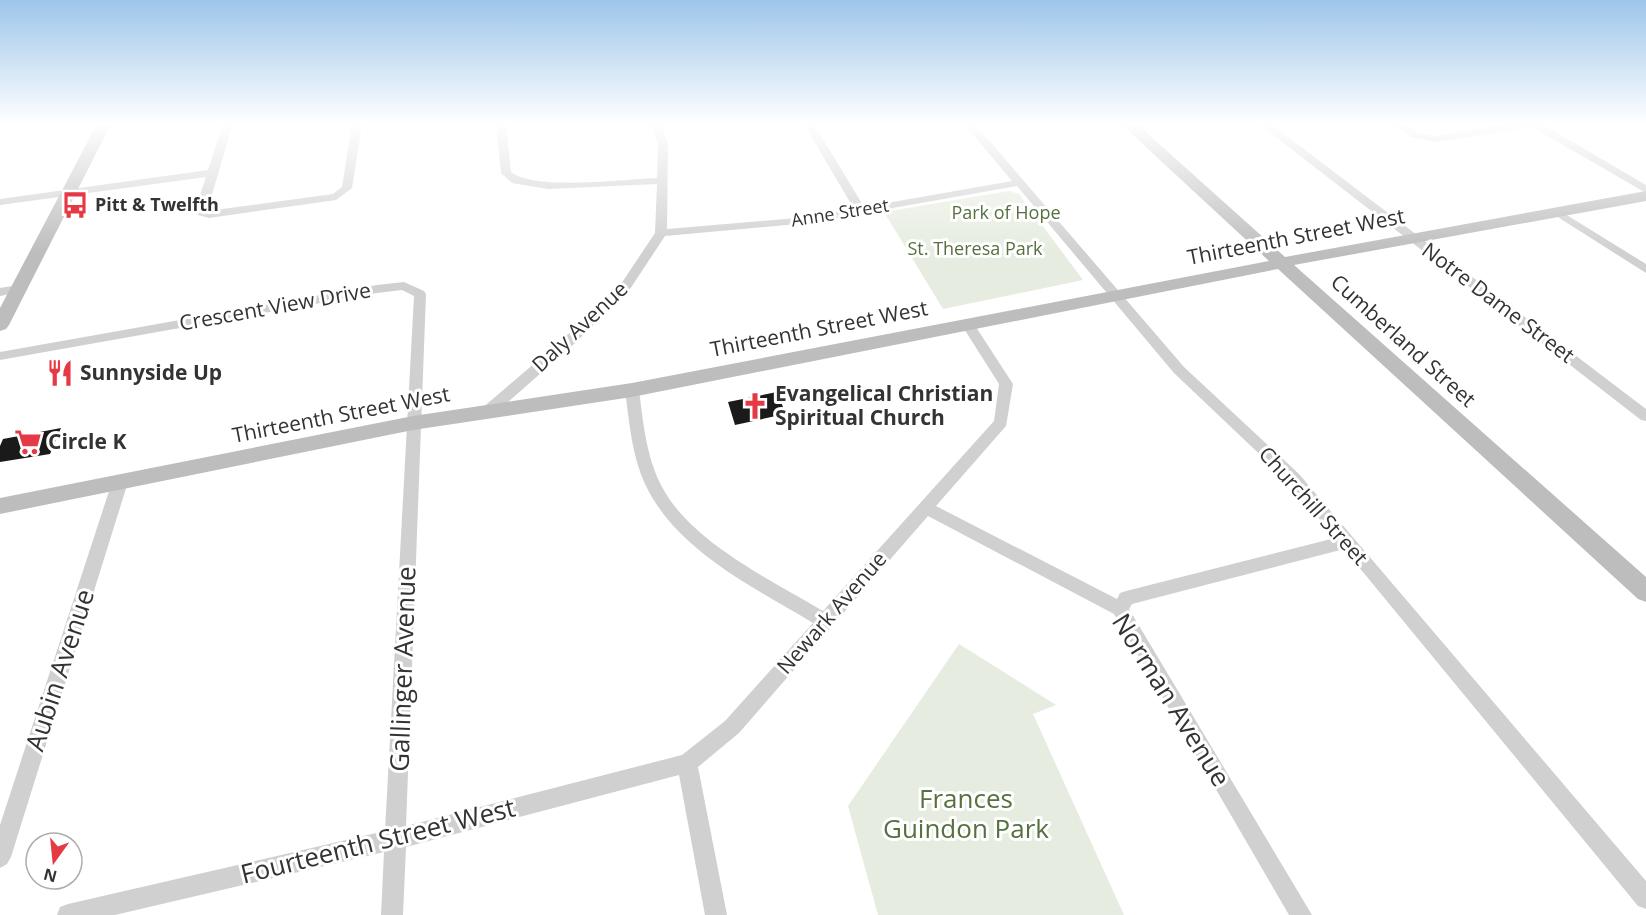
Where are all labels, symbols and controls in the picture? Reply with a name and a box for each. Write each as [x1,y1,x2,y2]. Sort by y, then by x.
bus stop icon: Pitt & Twelfth [60,190,90,220]
place label: Pitt & Twelfth [95,192,219,216]
street label: Anne Street [789,192,890,232]
park label: Park of Hope [951,200,1061,224]
street label: Thirteenth Street West [1185,201,1407,271]
park label: St. Theresa Park [907,236,1043,260]
street label: Notre Dame Street [1417,236,1581,369]
street label: Cumberland Street [1325,268,1482,413]
street label: Crescent View Drive [177,275,373,337]
street label: Daly Avenue [525,275,633,378]
street label: Thirteenth Street West [708,293,930,363]
restaurant icon: Sunnyside Up [45,358,75,388]
place label: Sunnyside Up [80,358,222,386]
street label: Thirteenth Street West [230,379,452,449]
place label: Evangelical Christian Spiritual Church [775,379,993,431]
church icon: Evangelical Christian Spiritual Church [740,391,770,421]
supermarket icon: Circle K [13,427,43,457]
place label: Circle K [48,427,126,455]
street label: Churchill Street [1253,440,1375,571]
street label: Newark Avenue [770,545,892,680]
street label: Gallinger Avenue [380,566,424,772]
street label: Aubin Avenue [16,584,102,755]
street label: Norman Avenue [1104,606,1239,793]
park label: Frances Guindon Park [883,780,1049,846]
street label: Fourteenth Street West [237,788,519,892]
north arrow [24,831,84,891]
text: N [41,863,59,888]

